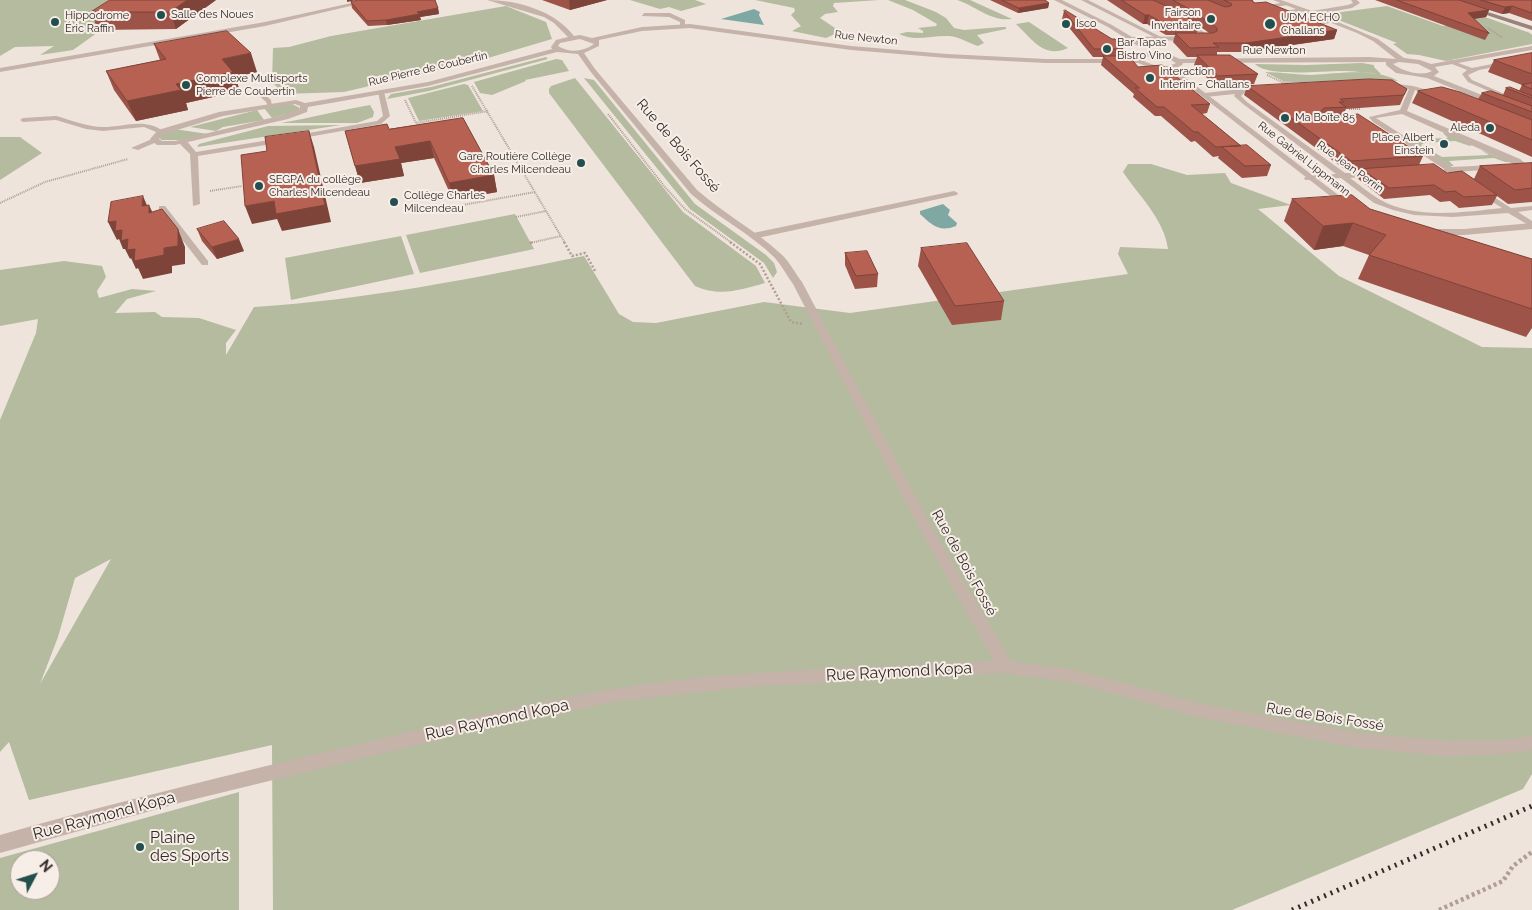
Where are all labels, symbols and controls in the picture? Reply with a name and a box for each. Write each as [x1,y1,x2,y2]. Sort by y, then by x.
place label: Fairson Inventaire [1151,6,1201,32]
place label: Salle des Noues [171,8,254,22]
place label: Hippodrome Éric Raffin [65,9,129,35]
marker: Salle des Noues [155,9,167,21]
place label: UDM ECHO Challans [1281,11,1340,37]
marker: Fairson Inventaire [1205,13,1217,25]
marker: Hippodrome Éric Raffin [49,16,61,28]
place label: Isco [1076,17,1097,31]
marker: UDM ECHO Challans [1263,17,1277,31]
marker: Isco [1060,18,1072,30]
street label: Rue Newton [834,28,898,48]
place label: Bar Tapas Bistro Vino [1117,36,1172,62]
marker: Bar Tapas Bistro Vino [1101,43,1113,55]
street label: Rue Newton [1242,44,1306,58]
street label: Rue Pierre de Coubertin [367,49,489,89]
place label: Interaction Interim - Challans [1160,65,1249,91]
place label: Complexe Multisports Pierre de Coubertin [196,72,308,98]
marker: Interaction Interim - Challans [1144,72,1156,84]
marker: Complexe Multisports Pierre de Coubertin [180,79,192,91]
street label: Rue de Bois Fossé [633,96,723,196]
place label: Ma Boîte 85 [1295,111,1355,125]
marker: Ma Boîte 85 [1279,112,1291,124]
street label: Rue Gabriel Lippmann [1255,119,1353,199]
place label: Aleda [1450,121,1480,135]
marker: Aleda [1484,122,1496,134]
place label: Place Albert Einstein [1372,131,1434,157]
street label: Rue Jean Perrin [1314,138,1386,196]
marker: Place Albert Einstein [1438,138,1450,150]
place label: Gare Routière Collège Charles Milcendeau [459,150,571,176]
marker: Gare Routière Collège Charles Milcendeau [575,157,587,169]
place label: SEGPA du collège Charles Milcendeau [269,173,370,199]
marker: SEGPA du collège Charles Milcendeau [253,180,265,192]
place label: Collège Charles Milcendeau [404,189,485,215]
marker: Collège Charles Milcendeau [388,196,400,208]
street label: Rue de Bois Fossé [928,507,1000,619]
street label: Rue Raymond Kopa [825,659,973,685]
street label: Rue Raymond Kopa [423,695,571,745]
street label: Rue de Bois Fossé [1265,699,1385,735]
street label: Rue Raymond Kopa [31,788,177,844]
place label: Plaine des Sports [150,828,229,866]
marker: Plaine des Sports [134,841,146,853]
north arrow [10,850,60,900]
text: N [36,857,55,875]

